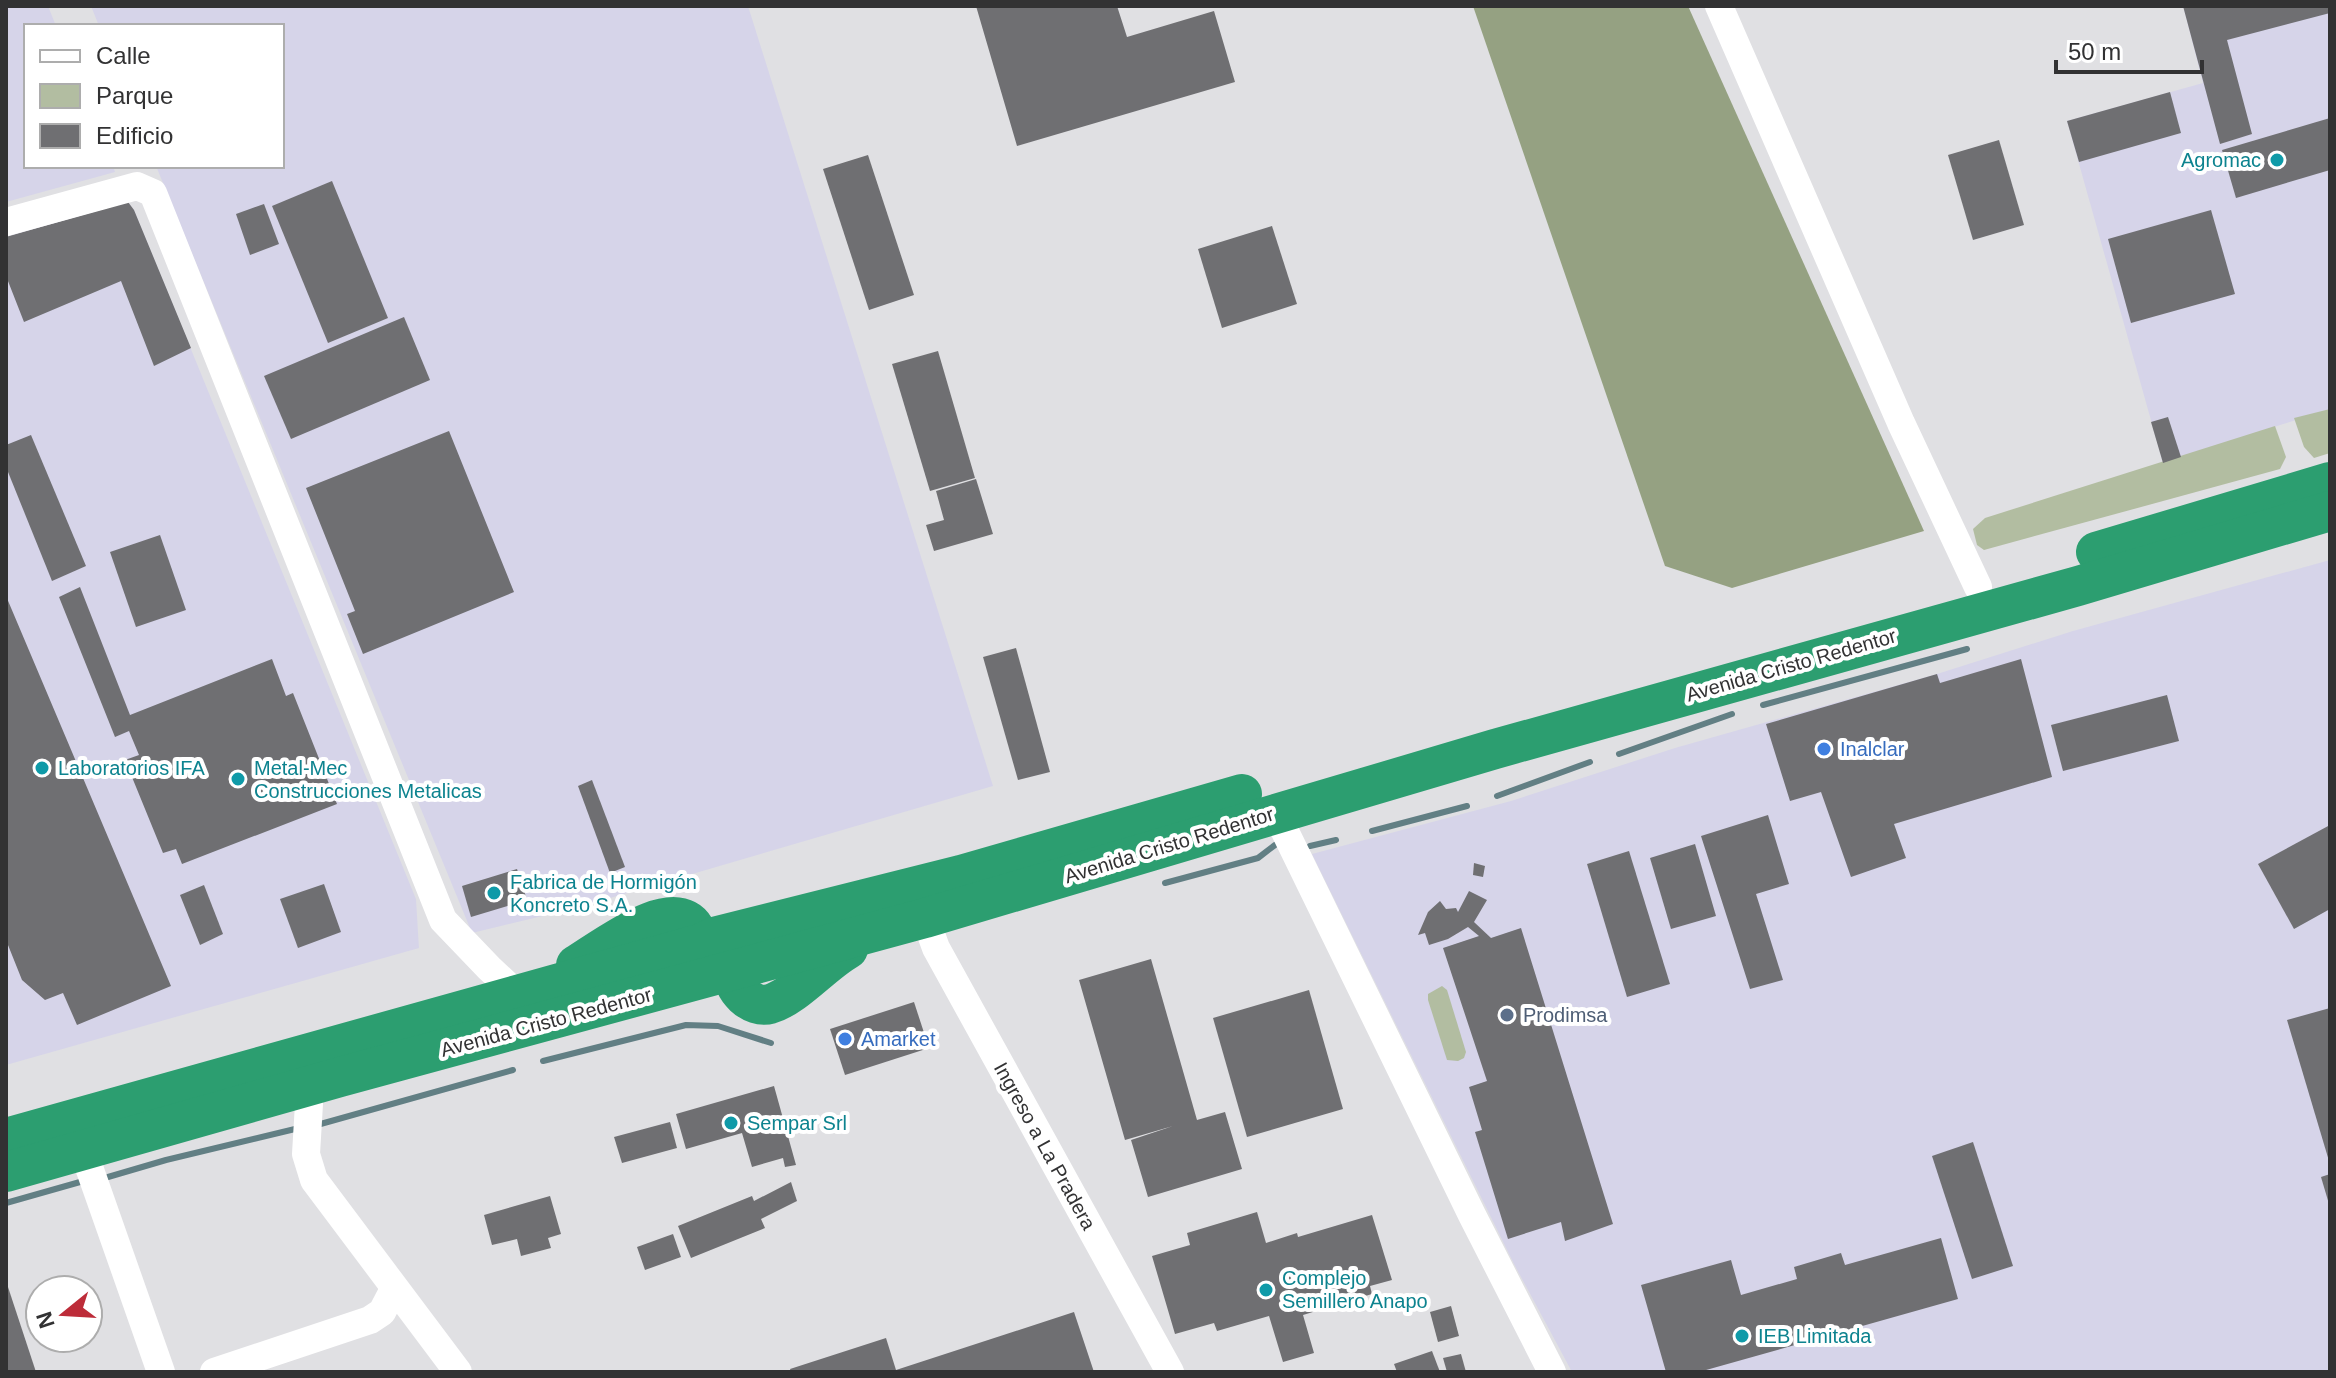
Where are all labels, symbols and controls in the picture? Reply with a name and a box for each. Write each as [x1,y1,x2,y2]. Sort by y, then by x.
legend [24,24,284,168]
scale bar [2056,24,2202,74]
text: 50 m [2068,38,2121,65]
text: Calle [96,42,151,69]
text: Parque [96,82,173,109]
text: Edificio [96,122,173,149]
place label: Agromac [2181,149,2261,171]
marker: Agromac [2268,151,2286,169]
street label: Avenida Cristo Redentor [1683,624,1899,706]
place label: Inalclar [1840,738,1905,760]
marker: Inalclar [1815,740,1833,758]
place label: Laboratorios IFA [58,757,205,779]
place label: Metal-Mec Construcciones Metalicas [254,757,482,802]
marker: Laboratorios IFA [33,759,51,777]
marker: Metal-Mec Construcciones Metalicas [229,770,247,788]
street label: Avenida Cristo Redentor [1062,803,1277,887]
place label: Fabrica de Hormigón Koncreto S.A. [510,871,697,916]
marker: Fabrica de Hormigón Koncreto S.A. [485,884,503,902]
street label: Avenida Cristo Redentor [438,983,654,1061]
place label: Prodimsa [1523,1004,1608,1026]
marker: Prodimsa [1498,1006,1516,1024]
place label: Amarket [861,1028,936,1050]
marker: Amarket [836,1030,854,1048]
street label: Ingreso a La Pradera [990,1058,1101,1234]
place label: Sempar Srl [747,1112,847,1134]
marker: Sempar Srl [722,1114,740,1132]
place label: Complejo Semillero Anapo [1282,1267,1428,1312]
north arrow [24,1274,104,1354]
marker: Complejo Semillero Anapo [1257,1281,1275,1299]
text: N [31,1309,60,1331]
place label: IEB Limitada [1758,1325,1872,1347]
marker: IEB Limitada [1733,1327,1751,1345]

